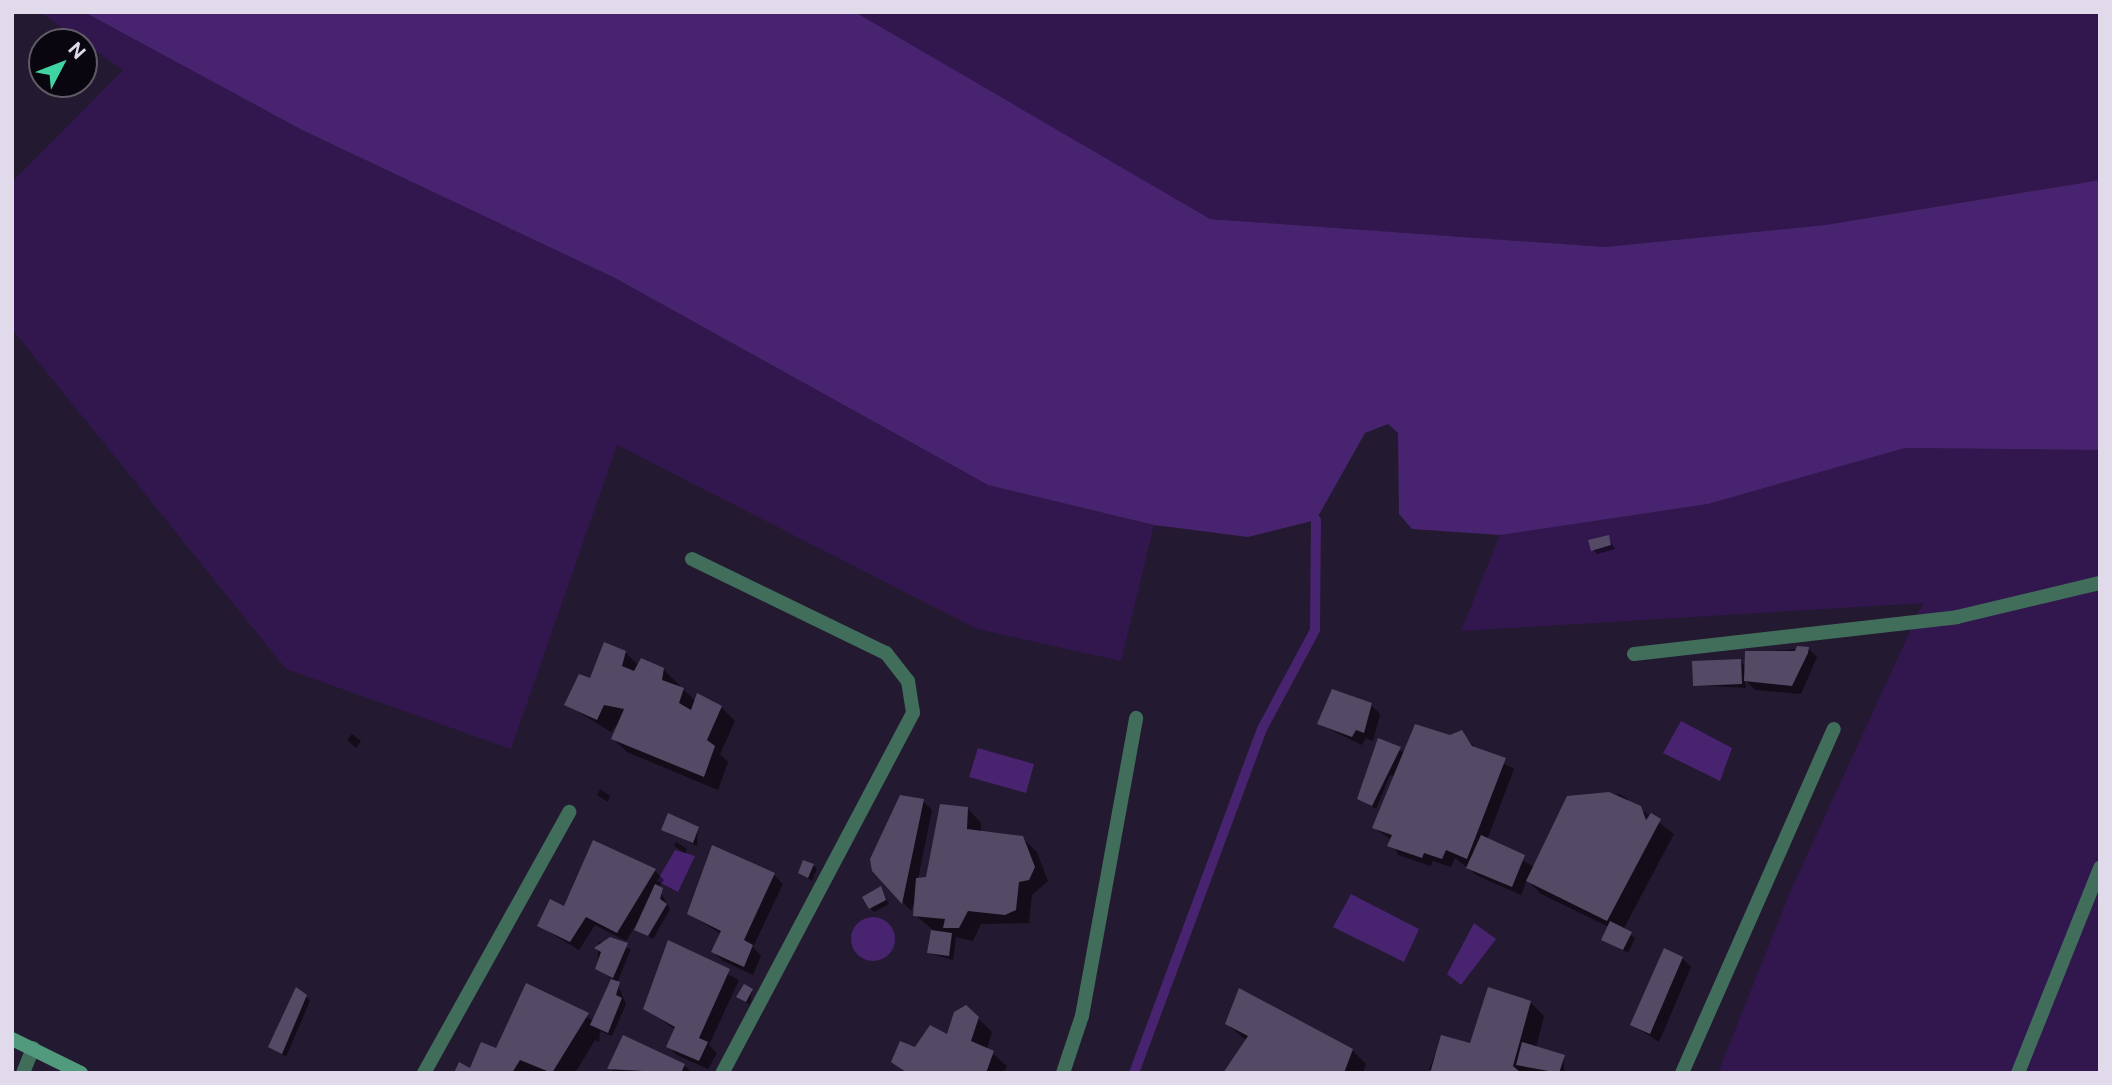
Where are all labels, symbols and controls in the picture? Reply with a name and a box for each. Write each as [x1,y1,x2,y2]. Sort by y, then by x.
north arrow [28,28,98,98]
text: N [64,37,90,63]

